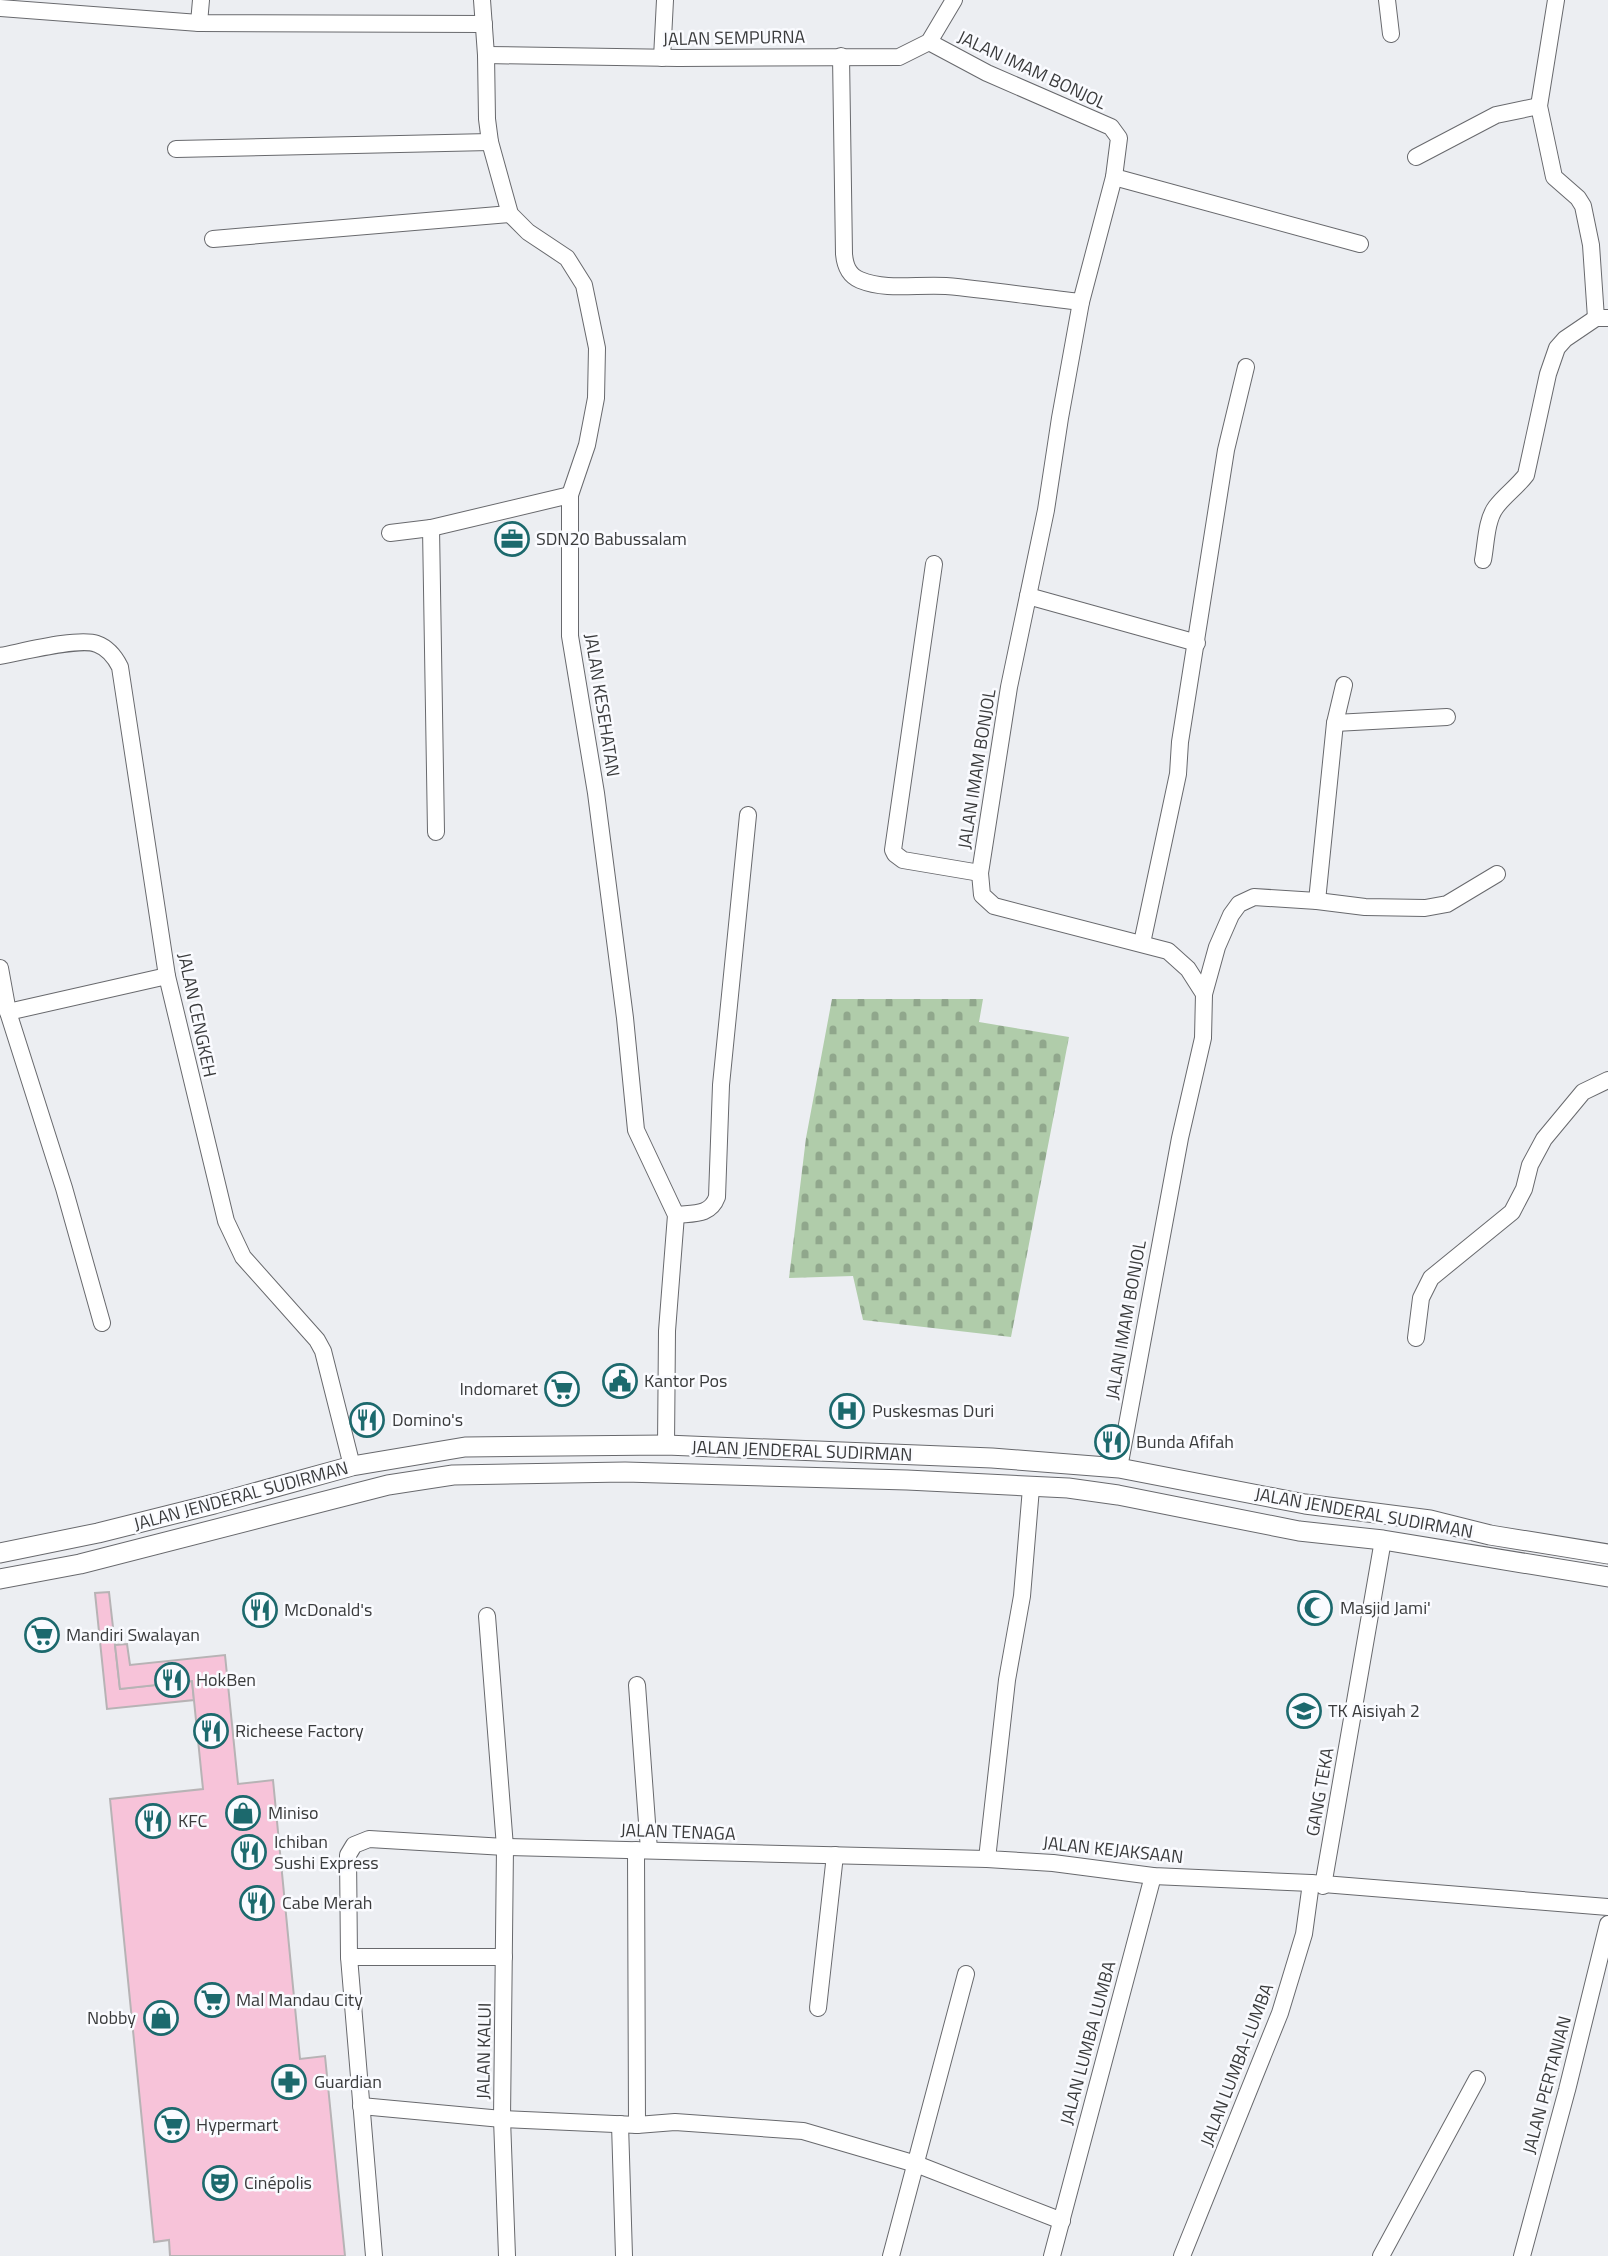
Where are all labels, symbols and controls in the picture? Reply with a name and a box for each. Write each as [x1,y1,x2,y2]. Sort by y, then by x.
street label: JALAN SEMPURNA [663,23,806,52]
street label: JALAN IMAM BONJOL [953,23,1111,116]
office icon: SDN20 Babussalam [493,520,531,558]
place label: SDN20 Babussalam [536,525,687,552]
street label: JALAN KESEHATAN [578,631,627,779]
street label: JALAN IMAM BONJOL [951,687,1003,851]
street label: JALAN CENGKEH [171,950,224,1080]
street label: JALAN IMAM BONJOL [1098,1238,1153,1402]
public building icon: Kantor Pos [601,1362,639,1400]
place label: Kantor Pos [644,1367,727,1394]
supermarket icon: Indomaret [543,1370,581,1408]
place label: Indomaret [459,1375,539,1402]
hospital icon: Puskesmas Duri [828,1392,866,1430]
place label: Puskesmas Duri [872,1397,994,1424]
restaurant icon: Domino's [348,1401,386,1439]
place label: Domino's [392,1406,463,1433]
restaurant icon: Bunda Afifah [1093,1423,1131,1461]
place label: Bunda Afifah [1136,1428,1234,1455]
street label: JALAN JENDERAL SUDIRMAN [691,1433,913,1468]
street label: JALAN JENDERAL SUDIRMAN [131,1454,351,1537]
street label: JALAN JENDERAL SUDIRMAN [1253,1480,1475,1545]
mosque icon: Masjid Jami' [1296,1589,1334,1627]
restaurant icon: McDonald's [241,1591,279,1629]
place label: Masjid Jami' [1340,1594,1431,1621]
place label: McDonald's [284,1596,372,1623]
supermarket icon: Mandiri Swalayan [23,1616,61,1654]
place label: Mandiri Swalayan [66,1621,200,1648]
restaurant icon: HokBen [153,1661,191,1699]
place label: HokBen [196,1666,256,1693]
school or university icon: TK Aisiyah 2 [1285,1692,1323,1730]
place label: TK Aisiyah 2 [1328,1697,1420,1724]
restaurant icon: Richeese Factory [192,1712,230,1750]
place label: Richeese Factory [235,1717,364,1744]
street label: GANG TEKA [1298,1745,1341,1838]
shop icon: Miniso [224,1794,262,1832]
place label: Miniso [268,1799,319,1826]
restaurant icon: KFC [134,1802,172,1840]
place label: KFC [178,1807,208,1834]
street label: JALAN TENAGA [620,1816,736,1847]
place label: Ichiban Sushi Express [274,1828,379,1876]
street label: JALAN KEJAKSAAN [1042,1829,1185,1870]
restaurant icon: Ichiban Sushi Express [230,1833,268,1871]
restaurant icon: Cabe Merah [238,1884,276,1922]
place label: Cabe Merah [282,1889,372,1916]
street label: JALAN LUMBA LUMBA [1053,1958,1122,2128]
street label: JALAN LUMBA-LUMBA [1193,1979,1280,2150]
supermarket icon: Mal Mandau City [193,1981,231,2019]
place label: Mal Mandau City [236,1986,363,2013]
shop icon: Nobby [142,1999,180,2037]
street label: JALAN KALUI [469,2002,498,2100]
place label: Nobby [87,2004,136,2031]
street label: JALAN PERTANIAN [1515,2013,1578,2157]
pharmacy icon: Guardian [270,2063,308,2101]
place label: Guardian [314,2068,382,2095]
supermarket icon: Hypermart [153,2106,191,2144]
place label: Hypermart [196,2111,279,2138]
theatre icon: Cinépolis [201,2164,239,2202]
place label: Cinépolis [244,2169,312,2196]

